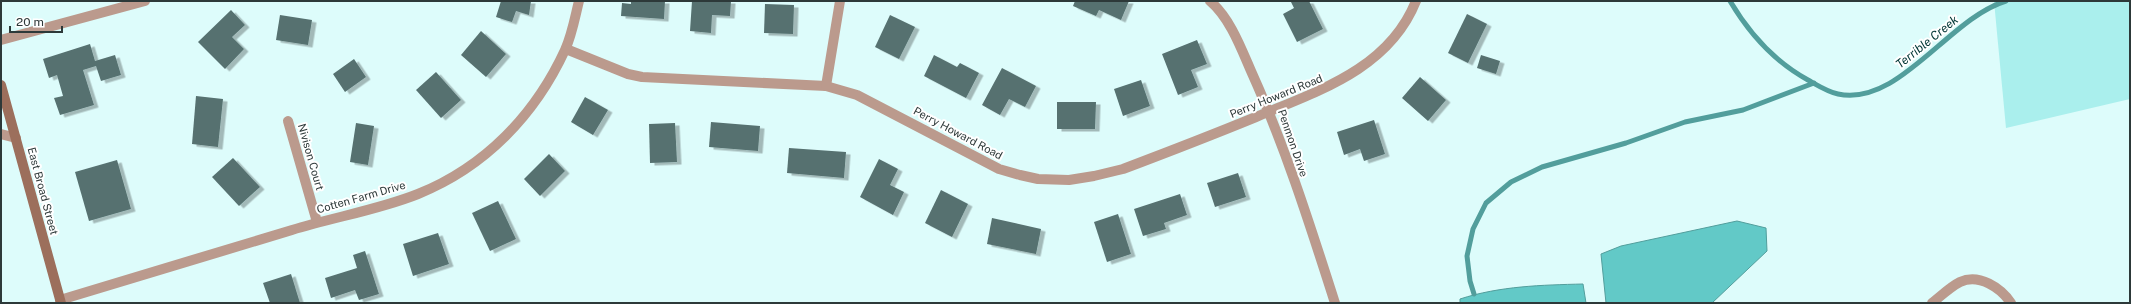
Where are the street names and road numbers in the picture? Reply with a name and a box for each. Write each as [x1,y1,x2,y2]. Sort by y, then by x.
street label: Perry Howard Road [1228,72,1324,120]
street label: Perry Howard Road [912,104,1004,162]
street label: Penmon Drive [1276,108,1310,178]
street label: Nivison Court [296,122,326,192]
street label: East Broad Street [26,146,60,236]
street label: Cotten Farm Drive [315,179,407,215]

